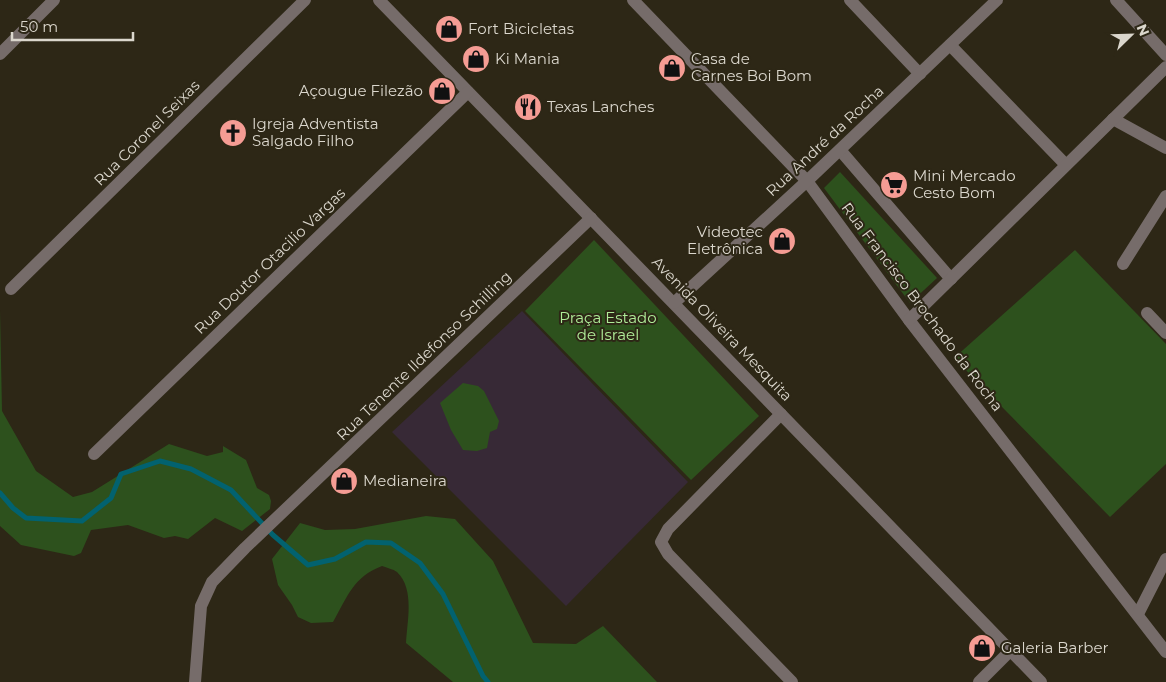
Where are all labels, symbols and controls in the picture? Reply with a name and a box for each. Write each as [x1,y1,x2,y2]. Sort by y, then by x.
scale bar [12,10,134,42]
north arrow [1106,10,1156,60]
shop icon: Fort Bicicletas [434,14,464,44]
text: 50 m [20,17,58,36]
place label: Fort Bicicletas [468,19,574,38]
text: N [1132,21,1153,39]
shop icon: Ki Mania [461,44,491,74]
place label: Ki Mania [495,49,560,68]
place label: Casa de Carnes Boi Bom [691,49,812,85]
shop icon: Casa de Carnes Boi Bom [657,53,687,83]
street label: Rua Coronel Seixas [90,76,204,190]
shop icon: Açougue Filezão [427,76,457,106]
place label: Açougue Filezão [299,81,423,100]
street label: Rua André da Rocha [762,81,887,200]
restaurant icon: Texas Lanches [513,92,543,122]
place label: Texas Lanches [547,97,654,116]
place label: Igreja Adventista Salgado Filho [252,114,379,150]
church icon: Igreja Adventista Salgado Filho [218,118,248,148]
place label: Mini Mercado Cesto Bom [913,166,1016,202]
supermarket icon: Mini Mercado Cesto Bom [879,170,909,200]
street label: Rua Doutor Otacilio Vargas [190,183,349,338]
street label: Rua Francisco Brochado da Rocha [838,198,1007,415]
place label: Videotec Eletrônica [687,222,763,258]
shop icon: Videotec Eletrônica [767,226,797,256]
street label: Avenida Oliveira Mesquita [648,252,797,405]
street label: Rua Tenente Ildefonso Schilling [332,267,515,444]
park label: Praça Estado de Israel [559,308,657,344]
shop icon: Medianeira [329,466,359,496]
place label: Medianeira [363,471,447,490]
shop icon: Galeria Barber [967,633,997,663]
place label: Galeria Barber [1001,638,1109,657]

